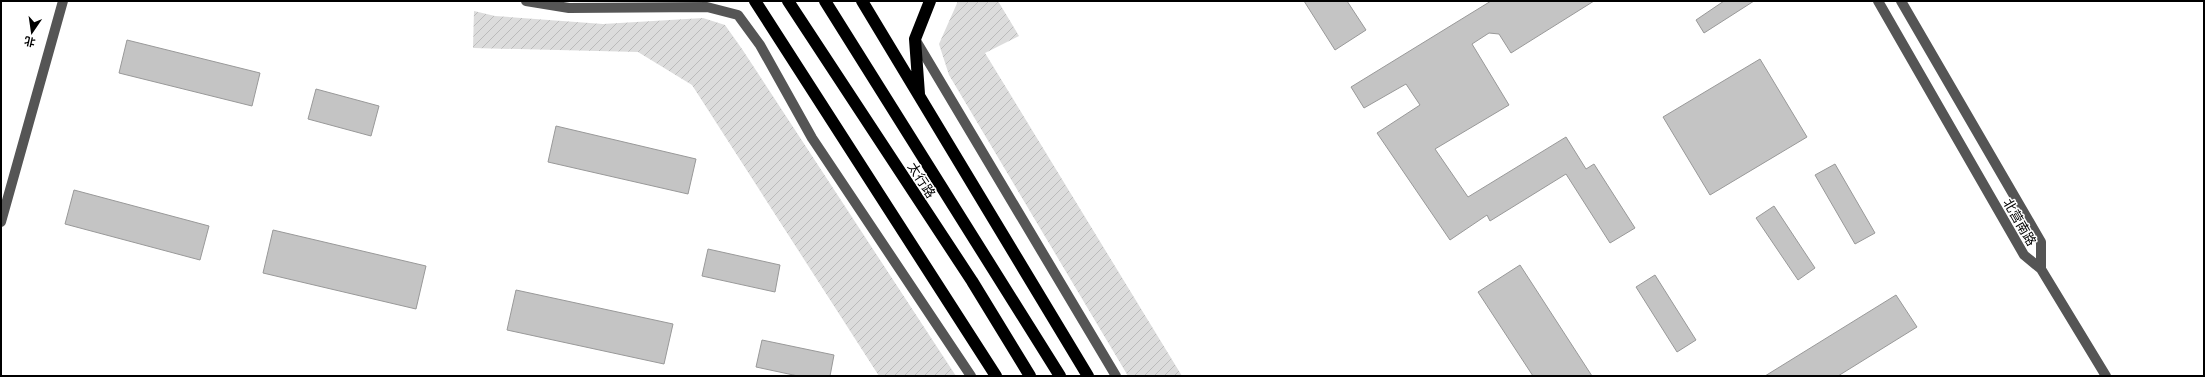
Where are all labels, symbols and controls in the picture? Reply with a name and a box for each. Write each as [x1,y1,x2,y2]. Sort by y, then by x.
north arrow [12,12,52,52]
text: 北 [23,35,36,49]
street label: 太行路 [905,160,938,201]
street label: 北营南路 [2000,196,2039,249]

